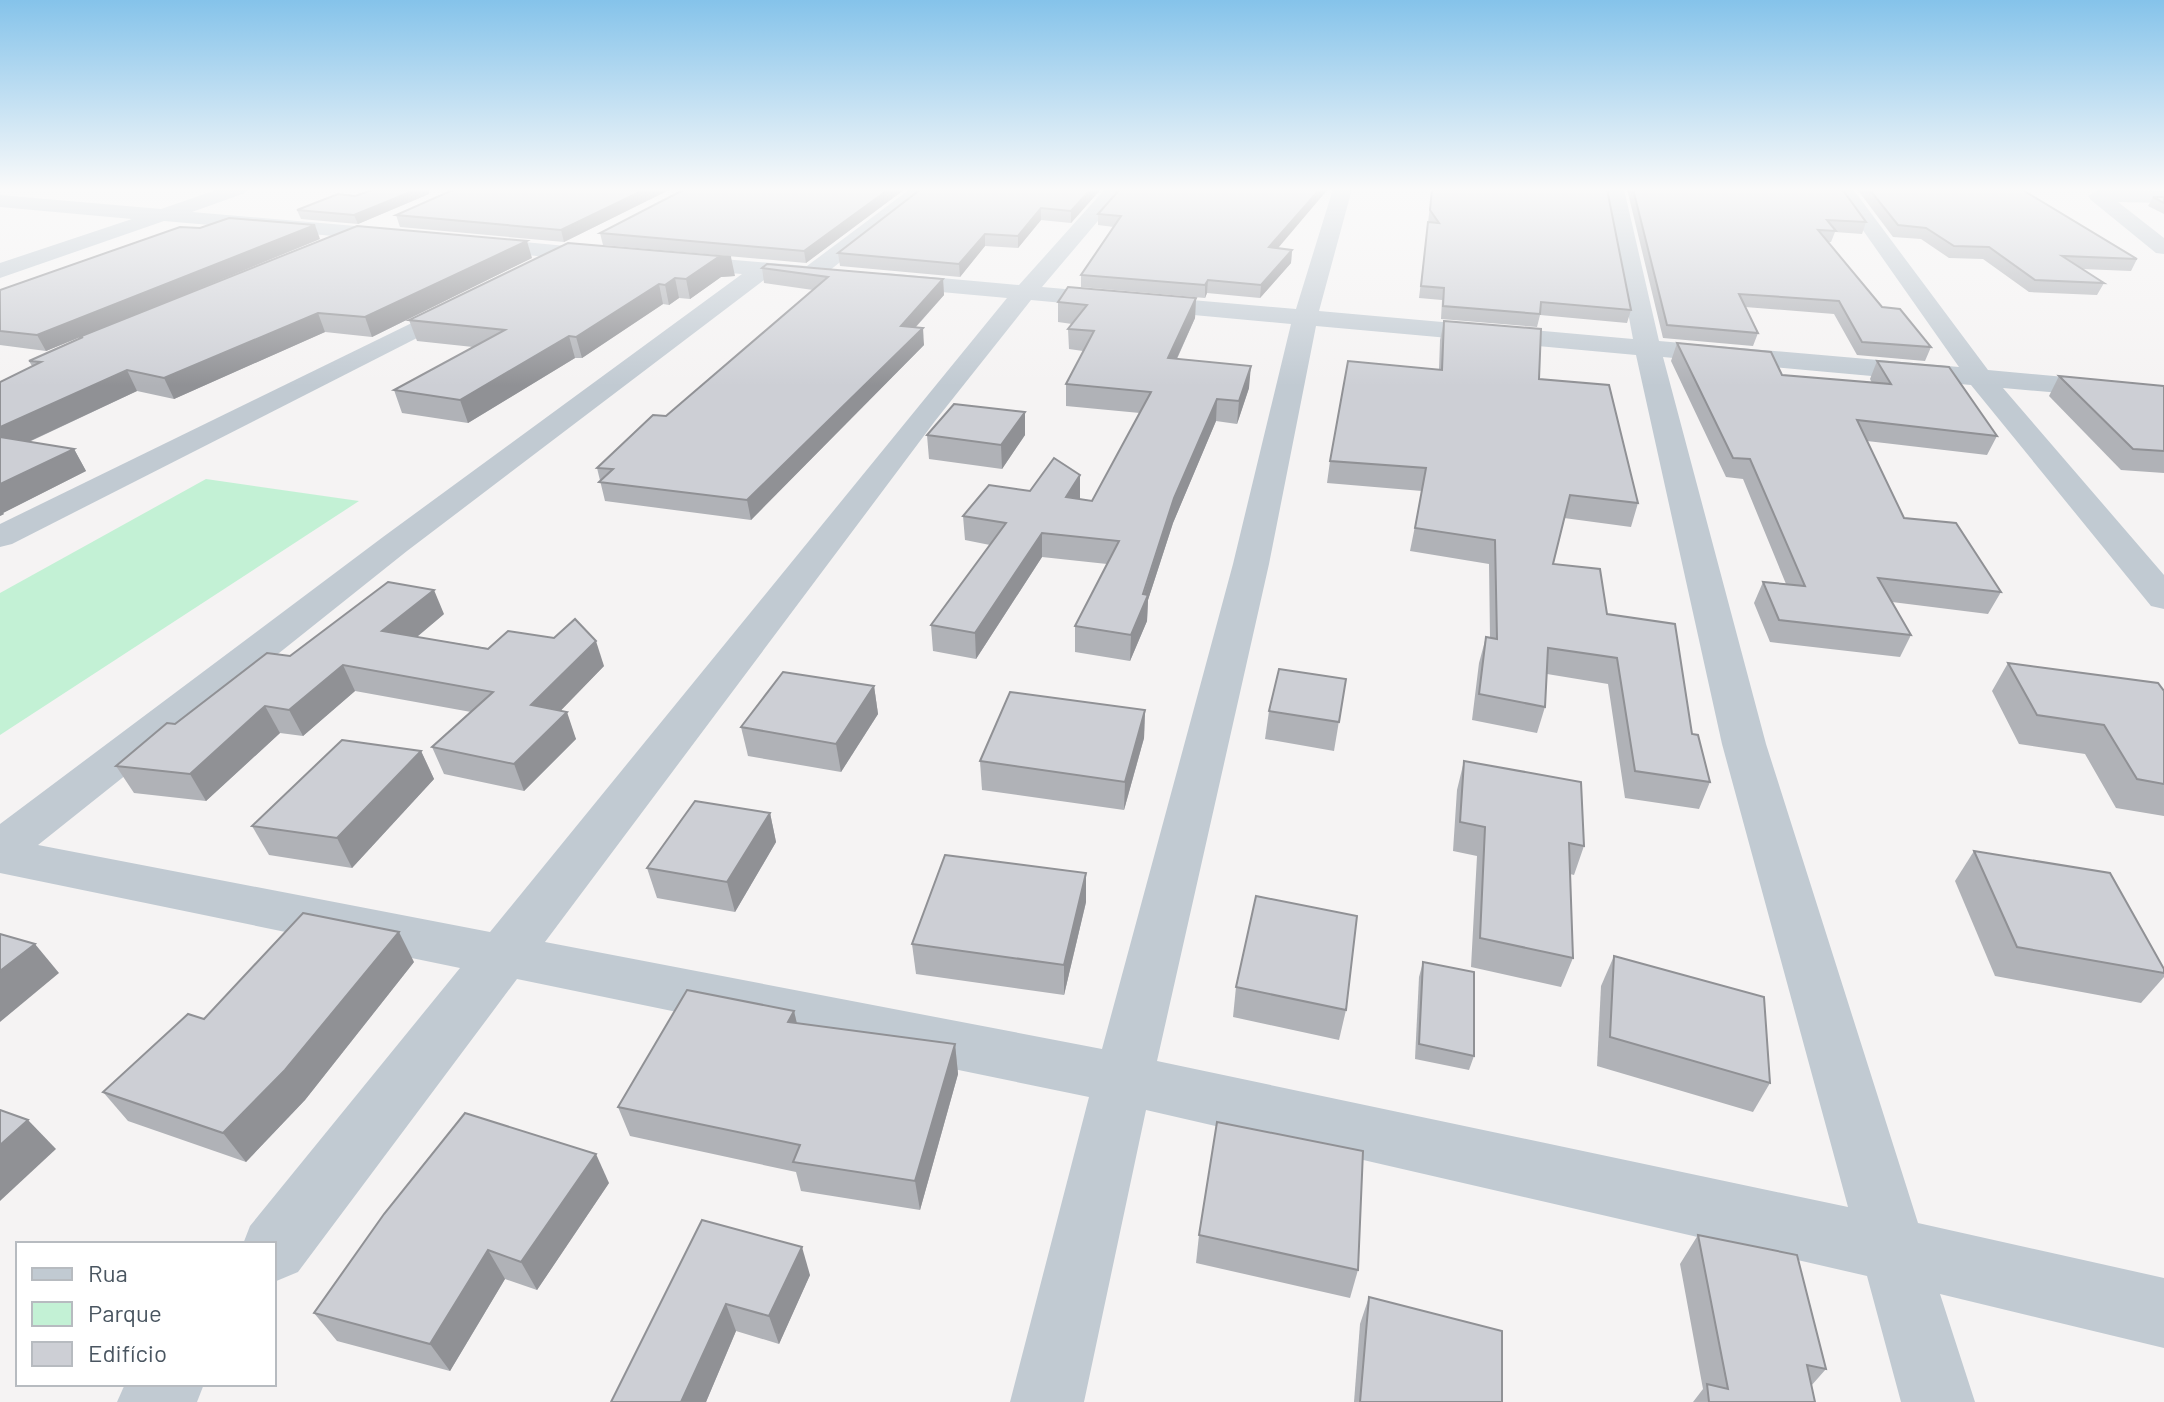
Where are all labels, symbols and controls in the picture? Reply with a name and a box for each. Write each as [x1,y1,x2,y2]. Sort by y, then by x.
legend [16,1242,276,1386]
text: Rua [88,1258,128,1287]
text: Parque [88,1298,162,1327]
text: Edifício [88,1338,167,1367]

